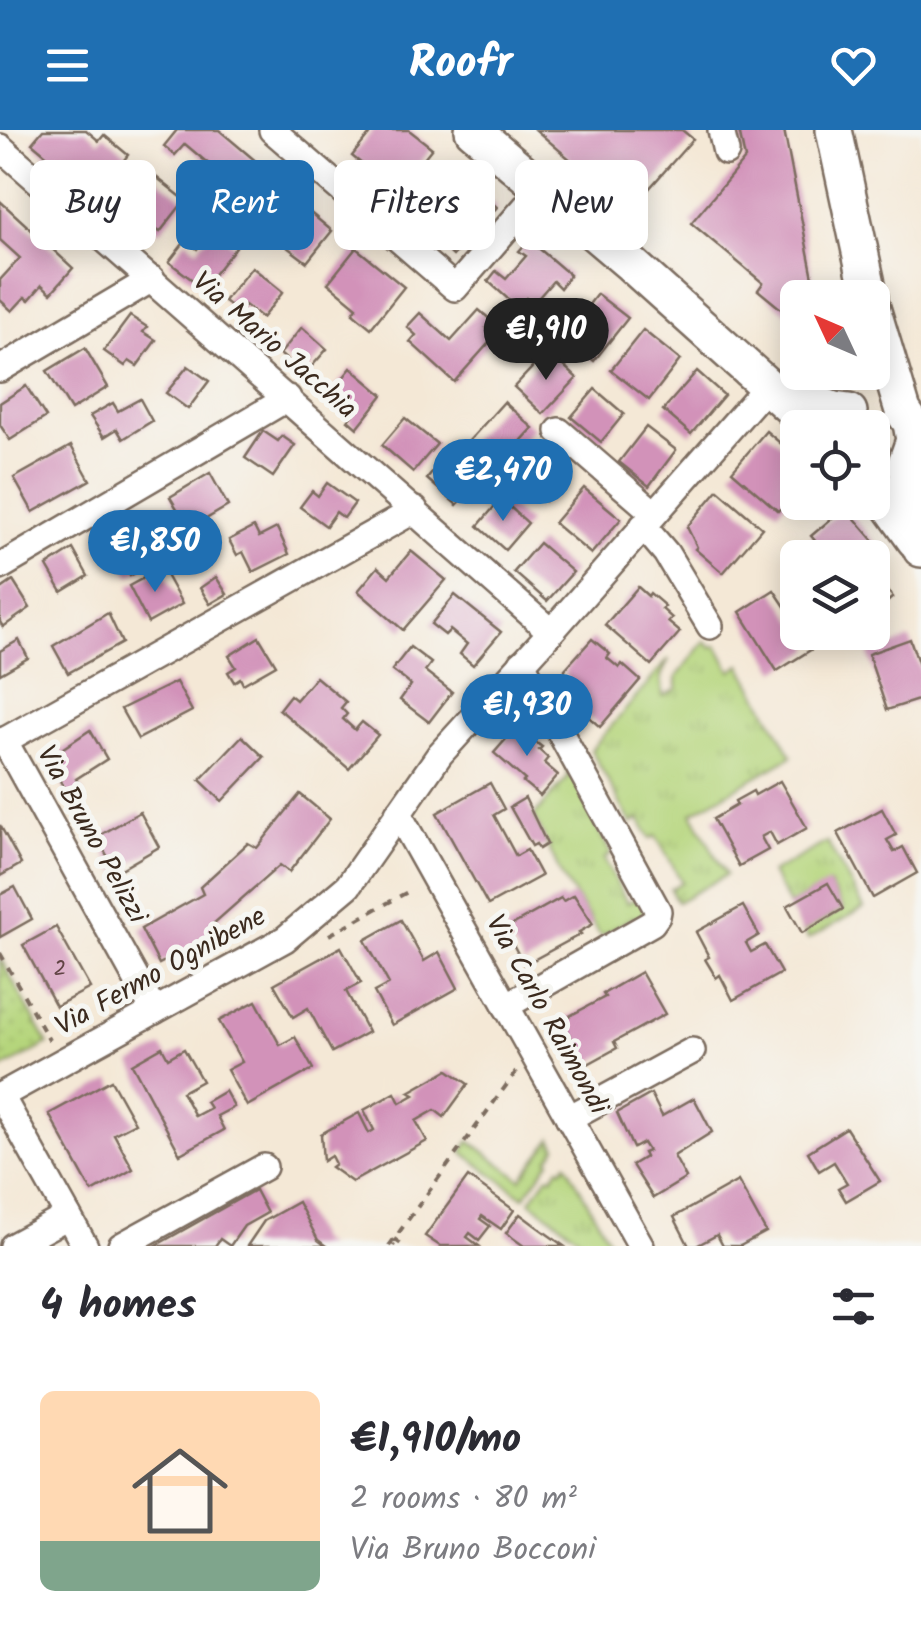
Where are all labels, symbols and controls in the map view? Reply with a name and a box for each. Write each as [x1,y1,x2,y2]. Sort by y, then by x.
text: Roofr [409,29,512,101]
icon: menu [40,38,95,93]
icon: heart [826,38,881,93]
chip: Buy [30,160,156,250]
chip: Rent [176,160,314,250]
chip: Filters [334,160,495,250]
chip: New [515,160,648,250]
street label: Via Mario Jacchia [181,261,367,431]
north arrow [780,280,890,390]
map controls [780,280,890,650]
pin: €1,910 [465,298,627,383]
text: €1,910 [506,305,586,356]
button: locate [780,410,890,520]
pin: €2,470 [422,439,584,524]
text: €2,470 [455,446,551,497]
pin: €1,850 [74,510,236,595]
text: €1,850 [110,517,200,568]
button: layers [780,540,890,650]
pin: €1,930 [446,674,608,759]
text: €1,930 [483,681,571,732]
street label: Via Bruno Pelizzi [23,738,159,934]
street label: Via Fermo Ognibene [47,895,275,1049]
street label: Via Carlo Raimondi [472,907,620,1124]
house number: 2 [54,952,66,987]
text: 4 homes [40,1273,196,1340]
icon: filters [826,1279,881,1334]
text: €1,910/mo [350,1407,521,1474]
icon: home [120,1431,240,1551]
text: 2 rooms · 80 m² [350,1474,577,1525]
text: Via Bruno Bocconi [350,1525,596,1576]

